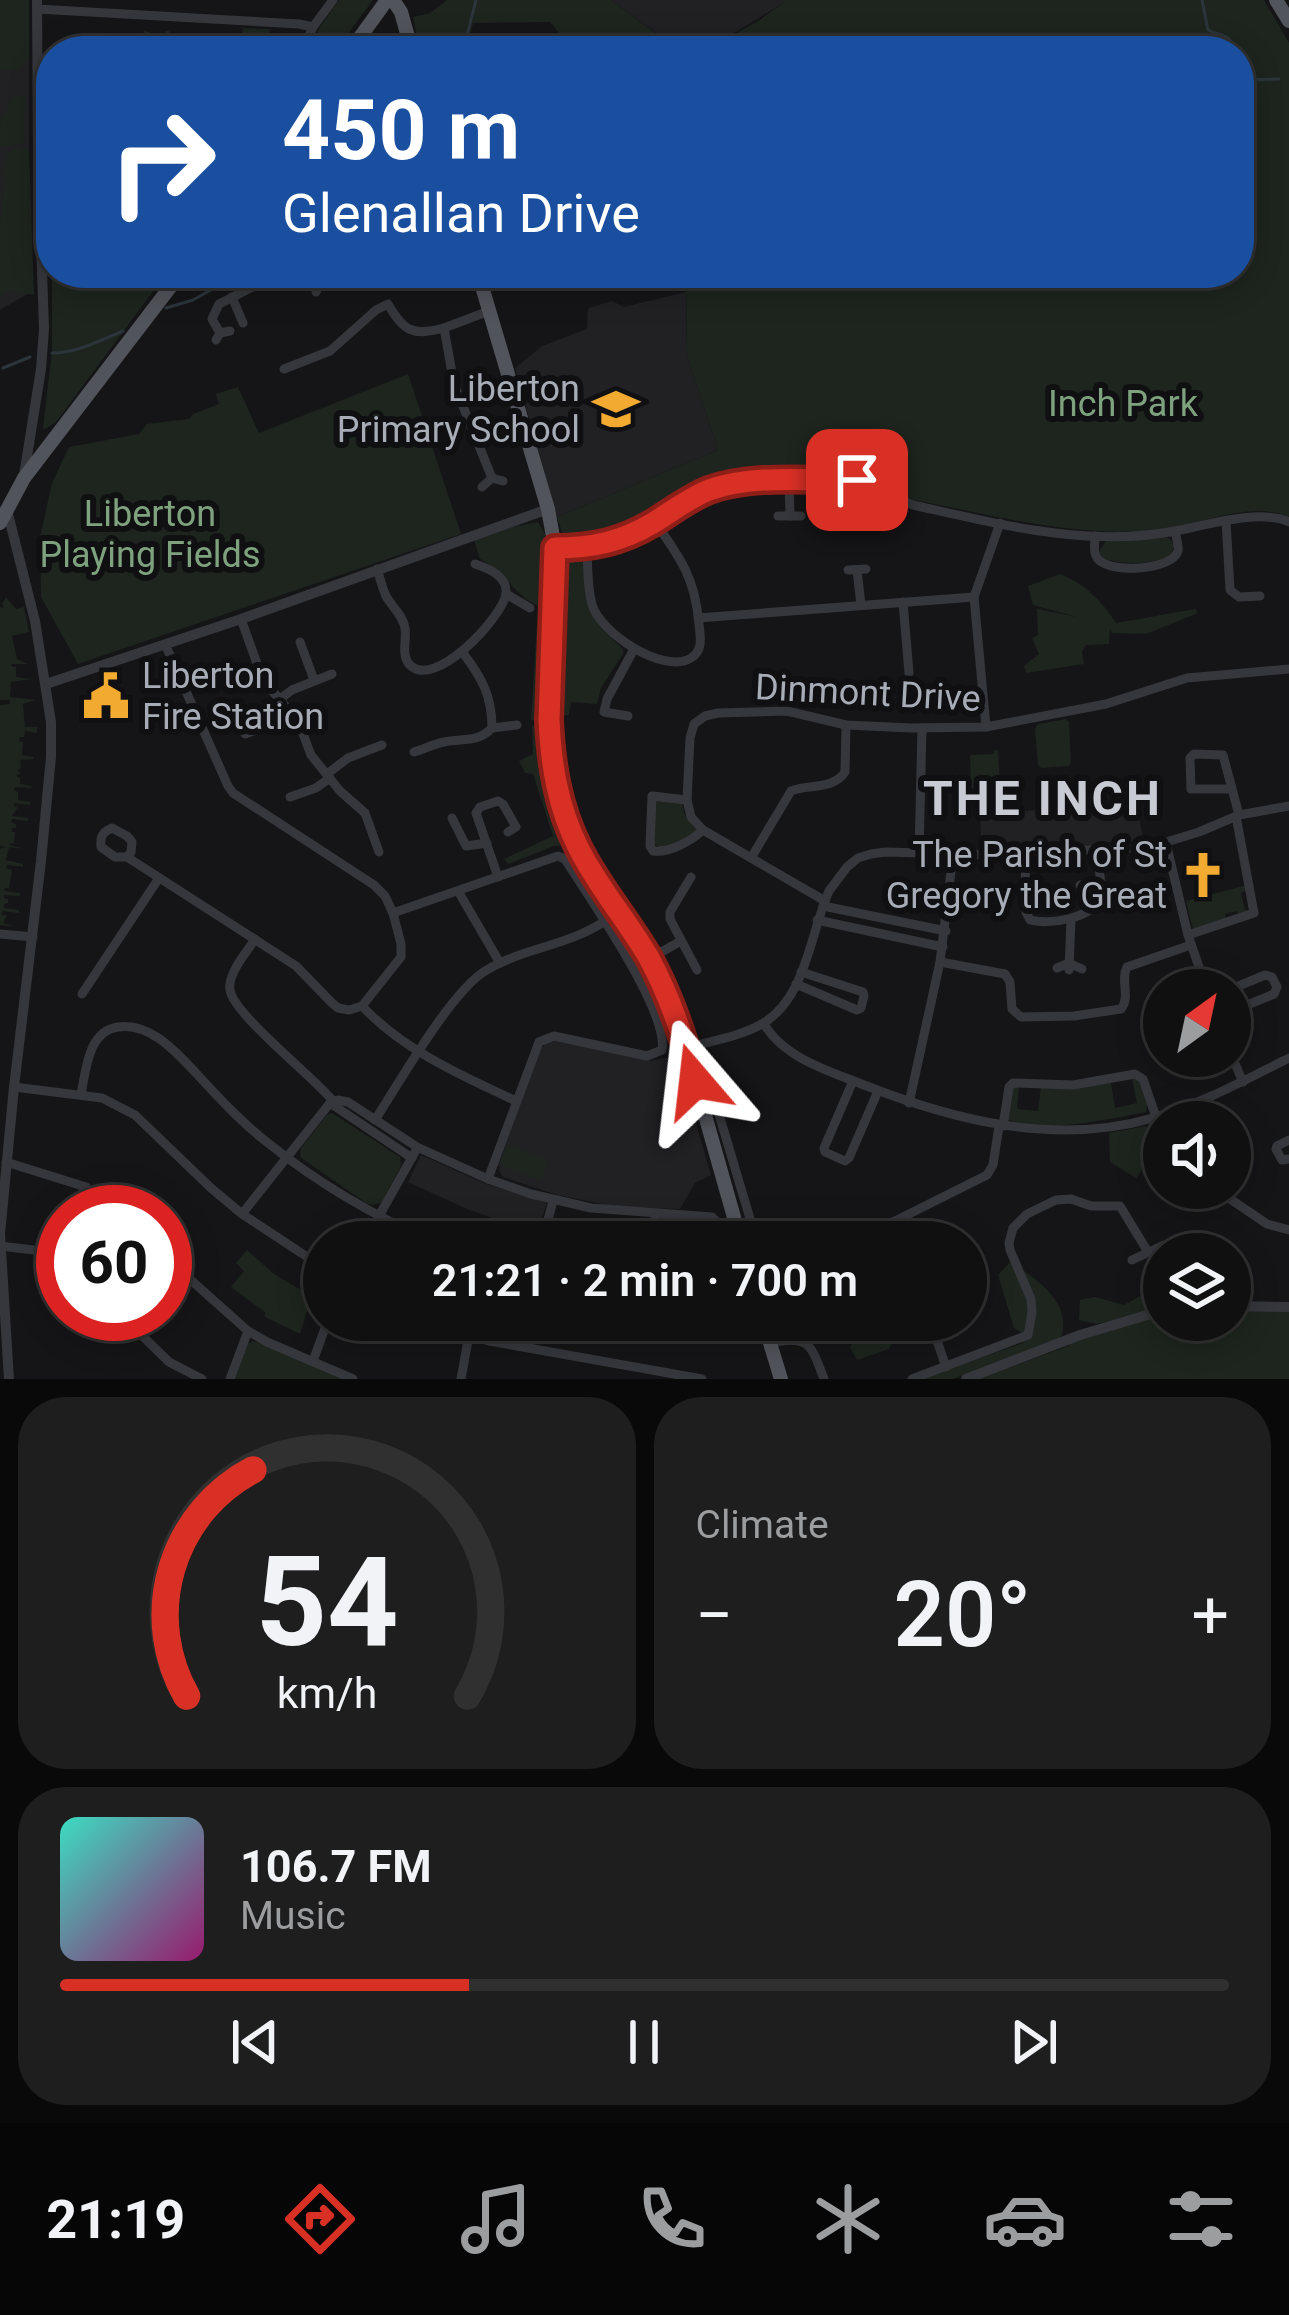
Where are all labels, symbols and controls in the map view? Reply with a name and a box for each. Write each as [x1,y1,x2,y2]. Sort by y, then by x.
text: 450 m [282,81,520,180]
icon: right [84,84,240,240]
text: Glenallan Drive [282,182,640,245]
place label: Liberton Primary School [337,368,580,451]
park label: Inch Park [1048,383,1199,425]
school or university icon: Liberton Primary School [591,384,641,434]
pin [806,429,908,531]
icon: arrive [824,447,890,513]
park label: Liberton Playing Fields [40,493,260,576]
place label: Liberton Fire Station [142,655,324,738]
street label: Dinmont Drive [754,666,982,720]
public building icon: Liberton Fire Station [81,671,131,721]
district label: THE INCH [923,770,1163,827]
place label: The Parish of St Gregory the Great [886,834,1167,917]
church icon: The Parish of St Gregory the Great [1178,850,1228,900]
north arrow [1143,969,1251,1077]
map controls [1143,969,1251,1341]
position arrow [632,1018,758,1144]
button: sound [1143,1101,1251,1209]
speed limit sign: 60 [36,1185,192,1341]
button: layers [1143,1233,1251,1341]
text: 21:21 · 2 min · 700 m [432,1254,858,1307]
text: Climate [696,1502,829,1548]
text: 54 [255,1529,398,1675]
text: 20° [894,1563,1031,1668]
text: − [696,1577,733,1654]
text: + [1192,1577,1229,1654]
text: km/h [276,1668,377,1718]
text: 106.7 FM [240,1840,432,1893]
text: Music [240,1893,346,1939]
icon: previous [222,2009,288,2075]
icon: pause [611,2009,677,2075]
icon: next [1001,2009,1067,2075]
icon: directions [278,2177,362,2261]
icon: music [454,2177,538,2261]
icon: phone [630,2177,714,2261]
icon: climate [806,2177,890,2261]
icon: car [983,2177,1067,2261]
icon: filters [1159,2177,1243,2261]
text: 21:19 [46,2188,185,2251]

